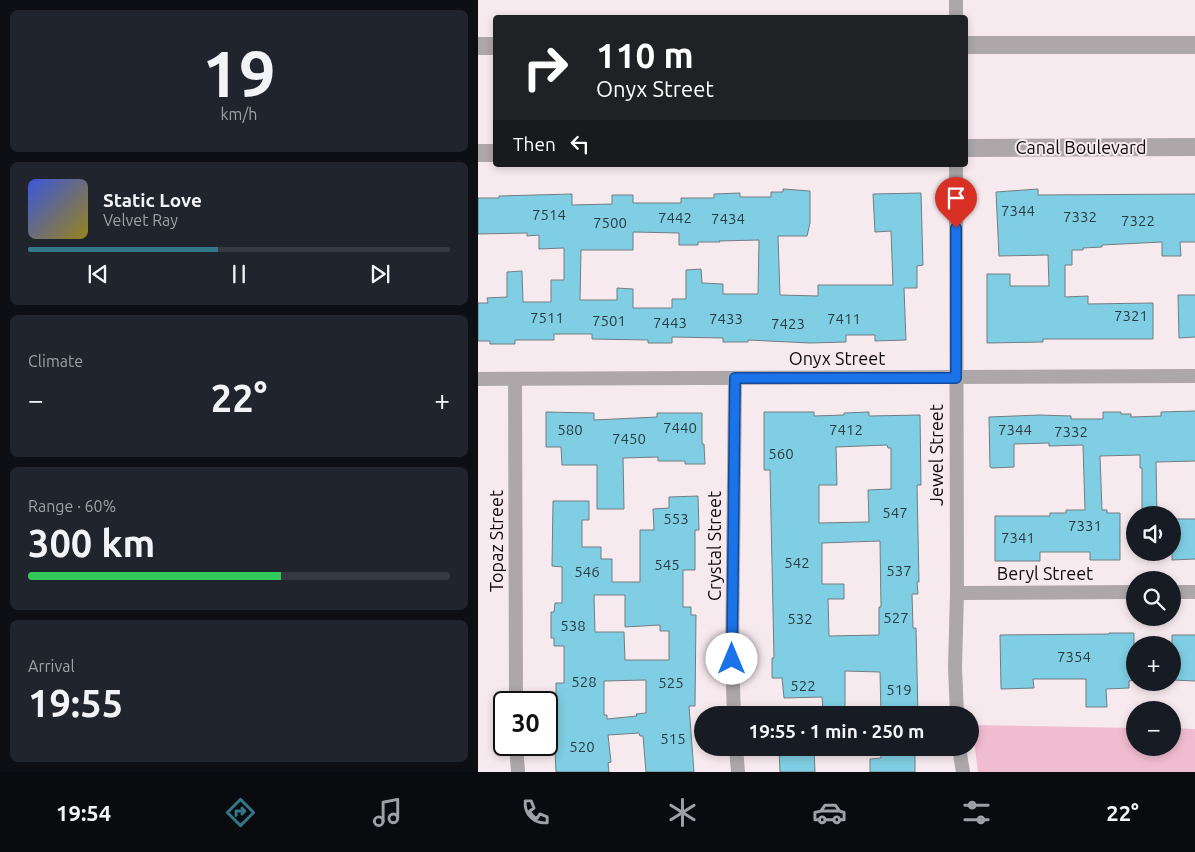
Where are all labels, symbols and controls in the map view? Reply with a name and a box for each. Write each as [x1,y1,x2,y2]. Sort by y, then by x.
icon: right [513,35,578,100]
text: 110 m [596,35,694,75]
text: 19 [202,36,276,109]
text: Onyx Street [596,76,714,101]
text: km/h [221,105,257,123]
icon: left [566,130,594,158]
text: Then [513,133,556,155]
street label: Canal Boulevard [1016,137,1146,157]
pin [935,177,977,228]
icon: arrive [942,184,970,212]
text: Static Love [103,189,202,211]
house number: 7344 [1001,202,1035,219]
house number: 7514 [532,206,566,223]
house number: 7332 [1063,208,1097,225]
house number: 7442 [658,209,692,226]
house number: 7434 [711,210,745,227]
text: Velvet Ray [103,211,178,229]
house number: 7322 [1121,212,1155,229]
house number: 7500 [593,214,627,231]
icon: previous [84,260,112,288]
icon: pause [225,260,253,288]
icon: next [366,260,394,288]
house number: 7321 [1114,307,1148,324]
house number: 7511 [530,309,564,326]
house number: 7433 [709,310,743,327]
house number: 7411 [827,310,861,327]
house number: 7501 [592,312,626,329]
house number: 7443 [653,314,687,331]
house number: 7423 [771,315,805,332]
street label: Onyx Street [789,348,885,368]
text: Climate [28,352,83,370]
text: 22° [211,377,267,419]
text: − [28,384,44,415]
text: + [434,384,450,415]
street label: Jewel Street [926,404,946,506]
house number: 7440 [663,419,697,436]
house number: 580 [557,421,583,438]
house number: 7412 [829,421,863,438]
house number: 7344 [998,421,1032,438]
house number: 7332 [1054,423,1088,440]
house number: 7450 [612,430,646,447]
house number: 560 [768,445,794,462]
street label: Topaz Street [486,490,506,592]
street label: Crystal Street [704,491,724,601]
text: Range · 60% [28,497,116,515]
house number: 547 [882,504,908,521]
map controls [1126,506,1181,756]
button: sound [1126,506,1181,561]
house number: 553 [663,510,689,527]
house number: 7331 [1068,517,1102,534]
text: 300 km [28,522,155,564]
house number: 7341 [1001,529,1035,546]
house number: 542 [784,554,810,571]
house number: 545 [654,556,680,573]
house number: 537 [886,562,912,579]
house number: 546 [574,563,600,580]
street label: Beryl Street [997,563,1093,583]
button: search [1126,571,1181,626]
house number: 527 [883,609,909,626]
house number: 532 [787,610,813,627]
house number: 538 [560,617,586,634]
position arrow [705,632,757,684]
button: + [1126,636,1181,691]
house number: 7354 [1057,648,1091,665]
text: Arrival [28,657,75,675]
house number: 528 [571,673,597,690]
house number: 525 [658,674,684,691]
house number: 522 [790,677,816,694]
house number: 519 [886,681,912,698]
text: 19:55 [28,682,123,724]
speed limit sign: 30 [493,691,558,756]
button: − [1126,701,1181,756]
text: 19:55 · 1 min · 250 m [749,720,924,742]
house number: 515 [660,730,686,747]
house number: 520 [569,738,595,755]
icon: directions [223,795,258,830]
icon: music [370,795,405,830]
icon: phone [518,795,553,830]
icon: climate [665,795,700,830]
icon: car [812,795,847,830]
icon: filters [959,795,994,830]
text: 19:54 [56,800,111,825]
text: 22° [1106,800,1139,825]

